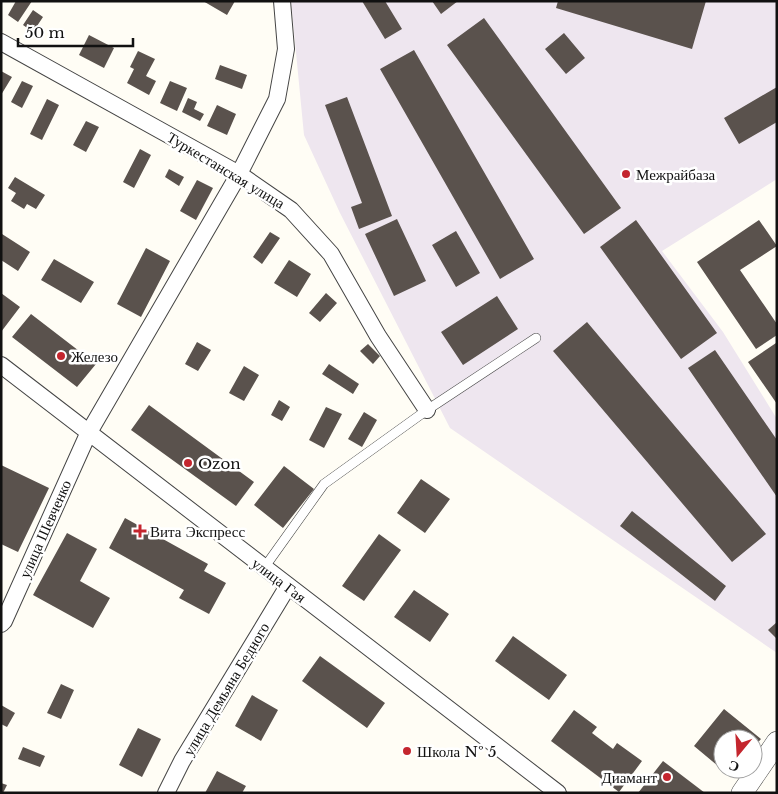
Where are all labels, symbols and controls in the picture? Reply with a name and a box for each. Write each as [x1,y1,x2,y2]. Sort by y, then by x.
scale bar [18,15,132,47]
text: 50 m [25,23,65,42]
street label: Туркестанская улица [164,127,289,213]
place label: Межрайбаза [636,165,716,184]
marker: Межрайбаза [620,168,632,180]
place label: Железо [71,347,118,366]
marker: Железо [55,350,67,362]
place label: Ozon [198,454,241,473]
marker: Ozon [182,457,194,469]
street label: улица Шевченко [15,477,75,581]
place label: Вита Экспресс [150,522,245,541]
marker: Вита Экспресс [134,525,146,537]
street label: улица Гая [248,553,310,607]
street label: улица Демьяна Бедного [179,619,273,759]
north arrow [713,729,763,779]
place label: Школа № 5 [417,742,497,761]
marker: Школа № 5 [401,745,413,757]
text: С [726,756,742,776]
place label: Диамант [601,768,657,787]
marker: Диамант [661,771,673,783]

